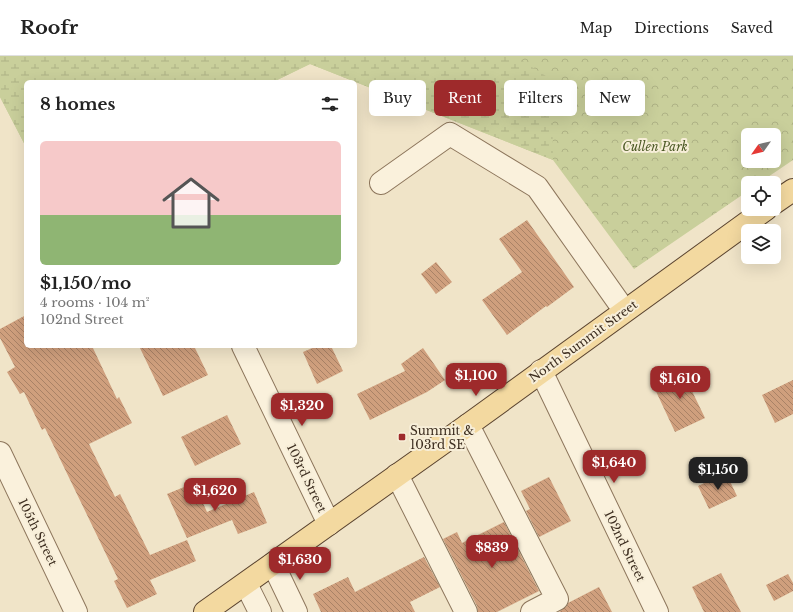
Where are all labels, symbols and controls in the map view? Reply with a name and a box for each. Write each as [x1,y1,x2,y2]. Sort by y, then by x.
text: Roofr [20,16,78,39]
text: Map [580,19,612,37]
text: Directions [634,19,709,37]
text: Saved [731,19,773,37]
chip: Buy [369,80,426,116]
chip: Rent [434,80,496,116]
chip: Filters [504,80,577,116]
chip: New [585,80,645,116]
icon: filters [319,93,341,115]
text: 8 homes [40,94,115,115]
north arrow [741,128,781,168]
map controls [741,128,781,264]
park label: Cullen Park [622,139,688,154]
icon: home [155,167,227,239]
button: locate [741,176,781,216]
button: layers [741,224,781,264]
text: $1,150/mo [40,273,131,294]
text: 4 rooms · 104 m² [40,294,150,311]
street label: North Summit Street [526,296,640,385]
text: 102nd Street [40,311,124,328]
pin: $1,100 [443,363,509,397]
pin: $1,610 [647,366,713,400]
text: $1,100 [455,367,497,384]
text: $1,610 [659,370,701,387]
pin: $1,320 [269,393,335,427]
text: $1,320 [280,397,324,414]
place label: Summit & 103rd SE [410,423,475,452]
marker: Summit & 103rd SE [397,432,407,442]
street label: 103rd Street [284,441,330,515]
pin: $1,640 [581,450,647,484]
text: $1,640 [592,454,636,471]
pin: $1,150 [685,457,751,491]
text: $1,150 [698,461,738,478]
pin: $1,620 [182,478,248,512]
text: $1,620 [193,482,237,499]
street label: 105th Street [15,496,61,569]
street label: 102nd Street [601,508,649,584]
pin: $839 [468,535,516,569]
text: $839 [475,539,509,556]
pin: $1,630 [267,547,333,581]
text: $1,630 [278,551,322,568]

